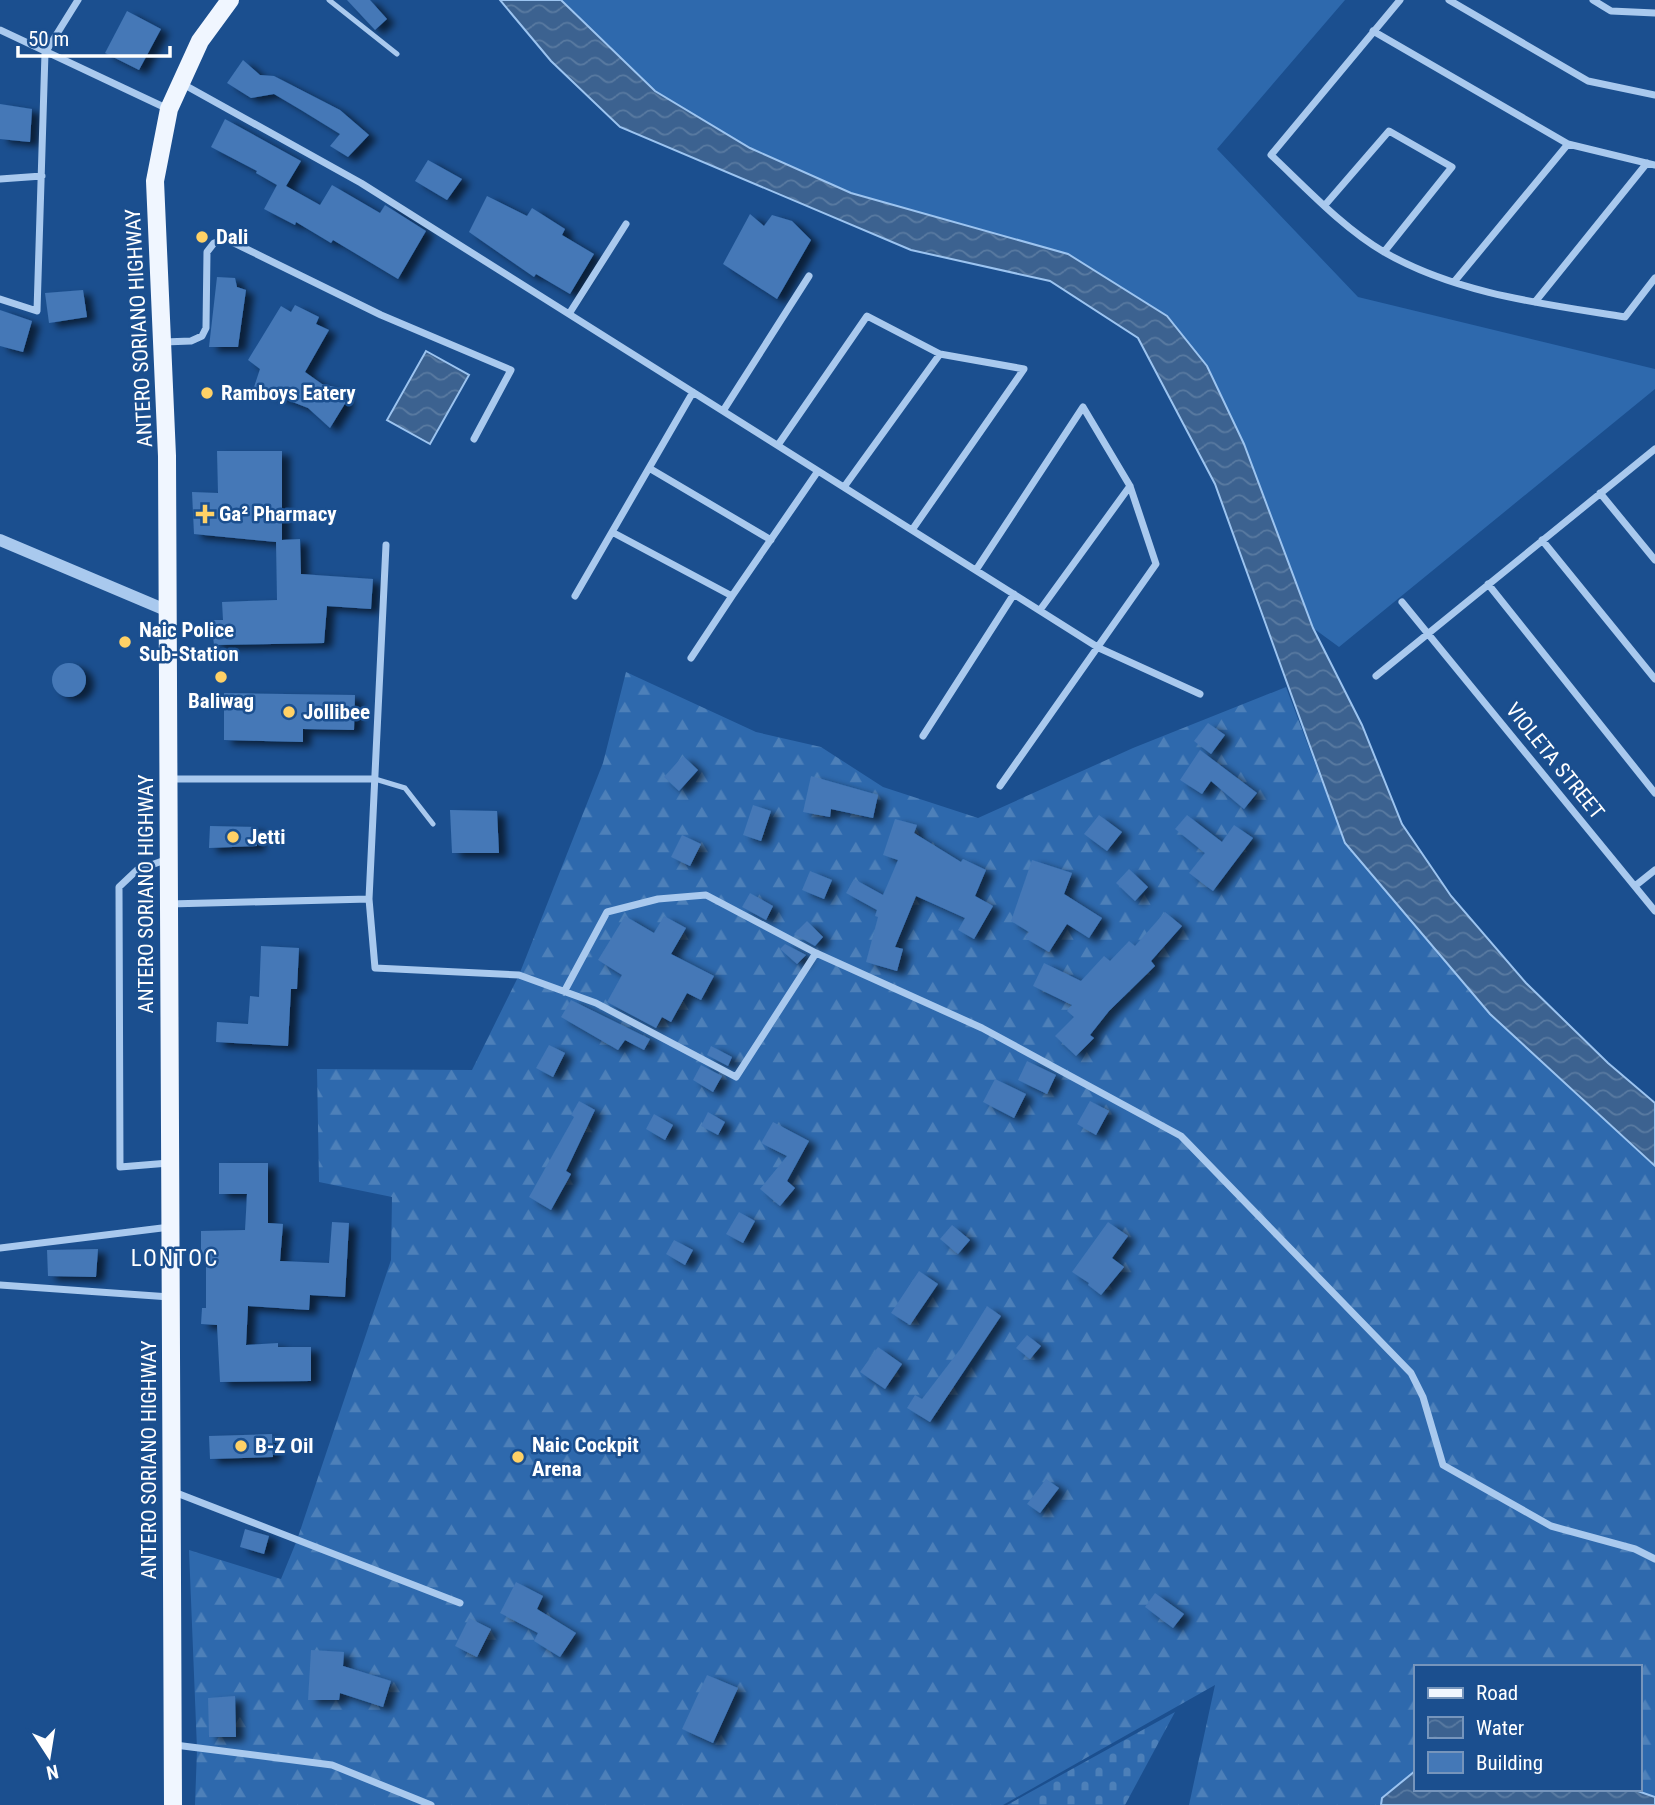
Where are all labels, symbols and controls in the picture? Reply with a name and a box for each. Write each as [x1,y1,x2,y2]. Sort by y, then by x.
scale bar [18,14,170,58]
text: 50 m [28,27,69,51]
street label: ANTERO SORIANO HIGHWAY [121,208,157,448]
place label: Dali [216,225,248,249]
marker: Dali [194,229,210,245]
place label: Ramboys Eatery [221,381,356,405]
marker: Ramboys Eatery [199,385,215,401]
place label: Ga² Pharmacy [219,502,337,526]
marker: Ga² Pharmacy [197,506,213,522]
place label: Naic Police Sub-Station [139,618,239,666]
marker: Naic Police Sub-Station [117,634,133,650]
marker: Baliwag [213,669,229,685]
place label: Baliwag [188,689,254,713]
street label: VIOLETA STREET [1501,698,1609,824]
place label: Jollibee [303,700,370,724]
marker: Jollibee [281,704,297,720]
street label: ANTERO SORIANO HIGHWAY [134,775,158,1013]
place label: Jetti [247,825,286,849]
marker: Jetti [225,829,241,845]
district label: LONTOC [131,1245,219,1272]
street label: ANTERO SORIANO HIGHWAY [137,1341,161,1579]
place label: Naic Cockpit Arena [532,1433,639,1481]
place label: B-Z Oil [255,1434,314,1458]
marker: B-Z Oil [233,1438,249,1454]
marker: Naic Cockpit Arena [510,1449,526,1465]
legend [1414,1665,1641,1791]
text: Road [1476,1681,1518,1705]
text: Water [1476,1716,1524,1740]
north arrow [14,1721,84,1791]
text: Building [1476,1751,1543,1775]
text: N [44,1760,61,1785]

